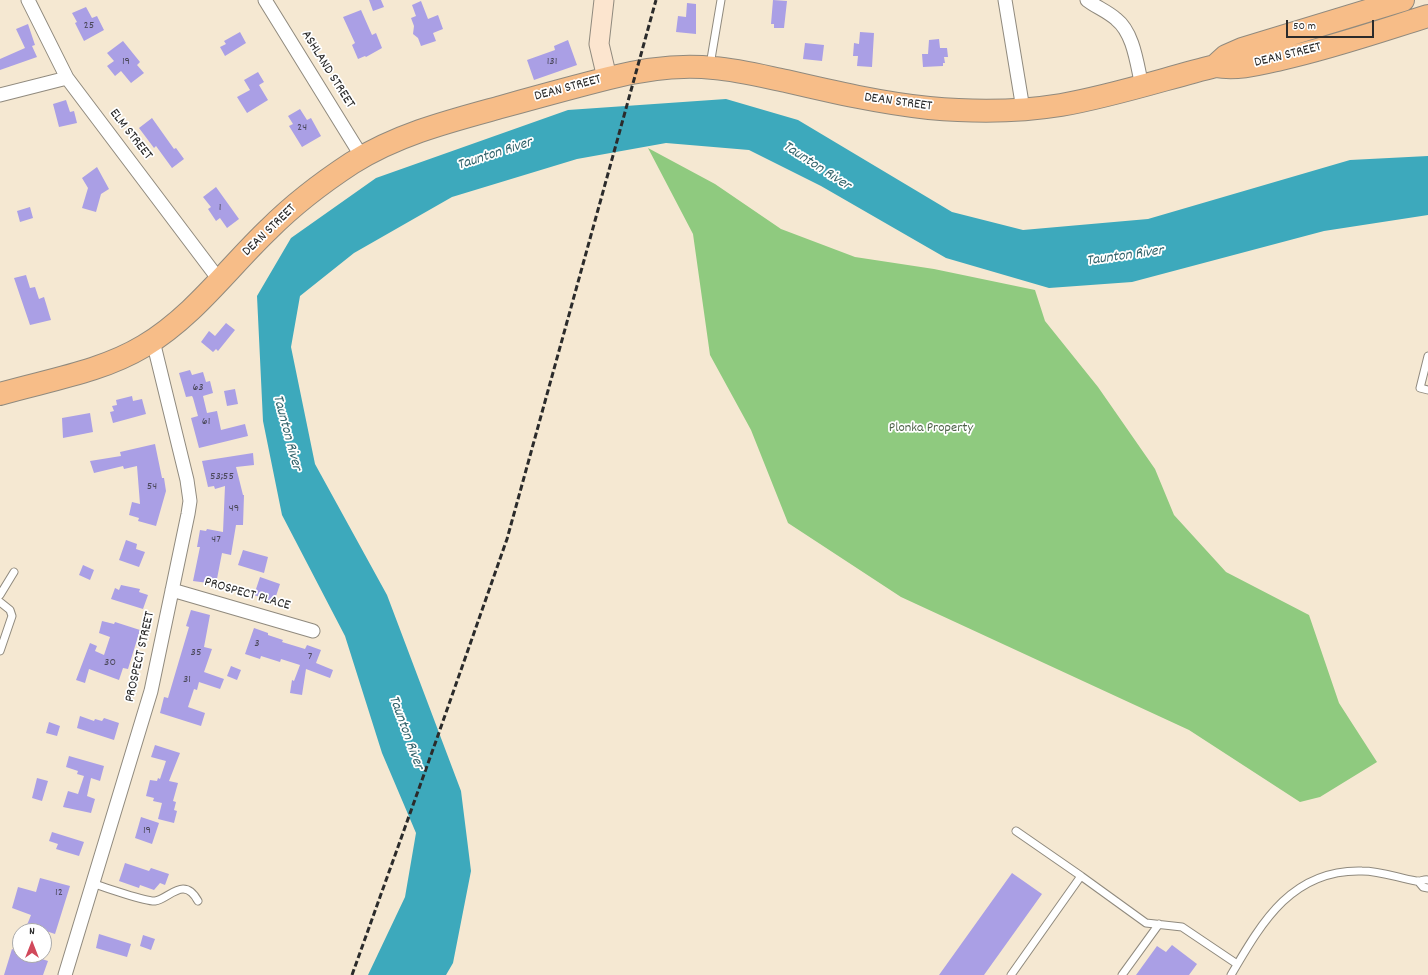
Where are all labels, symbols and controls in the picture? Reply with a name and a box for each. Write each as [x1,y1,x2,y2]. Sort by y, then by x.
scale bar [1288,12,1376,38]
text: 50 m [1293,18,1316,35]
house number: 25 [84,19,94,33]
street label: ASHLAND STREET [296,28,358,112]
street label: DEAN STREET [1253,40,1323,72]
house number: 19 [122,55,130,69]
house number: 131 [547,55,557,69]
street label: DEAN STREET [533,72,603,106]
street label: DEAN STREET [863,90,933,116]
street label: ELM STREET [105,106,155,164]
house number: 24 [297,121,307,135]
water label: Taunton River [455,134,535,176]
water label: Taunton River [779,138,853,196]
house number: 1 [219,201,221,215]
street label: DEAN STREET [240,201,300,261]
water label: Taunton River [1085,243,1165,271]
house number: 63 [192,381,204,395]
water label: Taunton River [267,393,305,473]
house number: 61 [202,415,210,429]
park label: Plonka Property [889,421,973,437]
house number: 53;55 [210,470,234,484]
house number: 54 [147,480,157,494]
house number: 49 [229,502,239,516]
house number: 47 [211,533,221,547]
street label: PROSPECT PLACE [202,575,292,615]
street label: PROSPECT STREET [122,610,160,704]
house number: 3 [254,637,260,651]
house number: 35 [191,646,201,660]
house number: 7 [308,650,312,664]
house number: 30 [104,656,116,670]
house number: 31 [183,673,191,687]
water label: Taunton River [383,694,427,772]
house number: 19 [143,824,151,838]
house number: 12 [55,886,63,900]
north arrow [12,923,52,963]
text: N [29,924,35,940]

